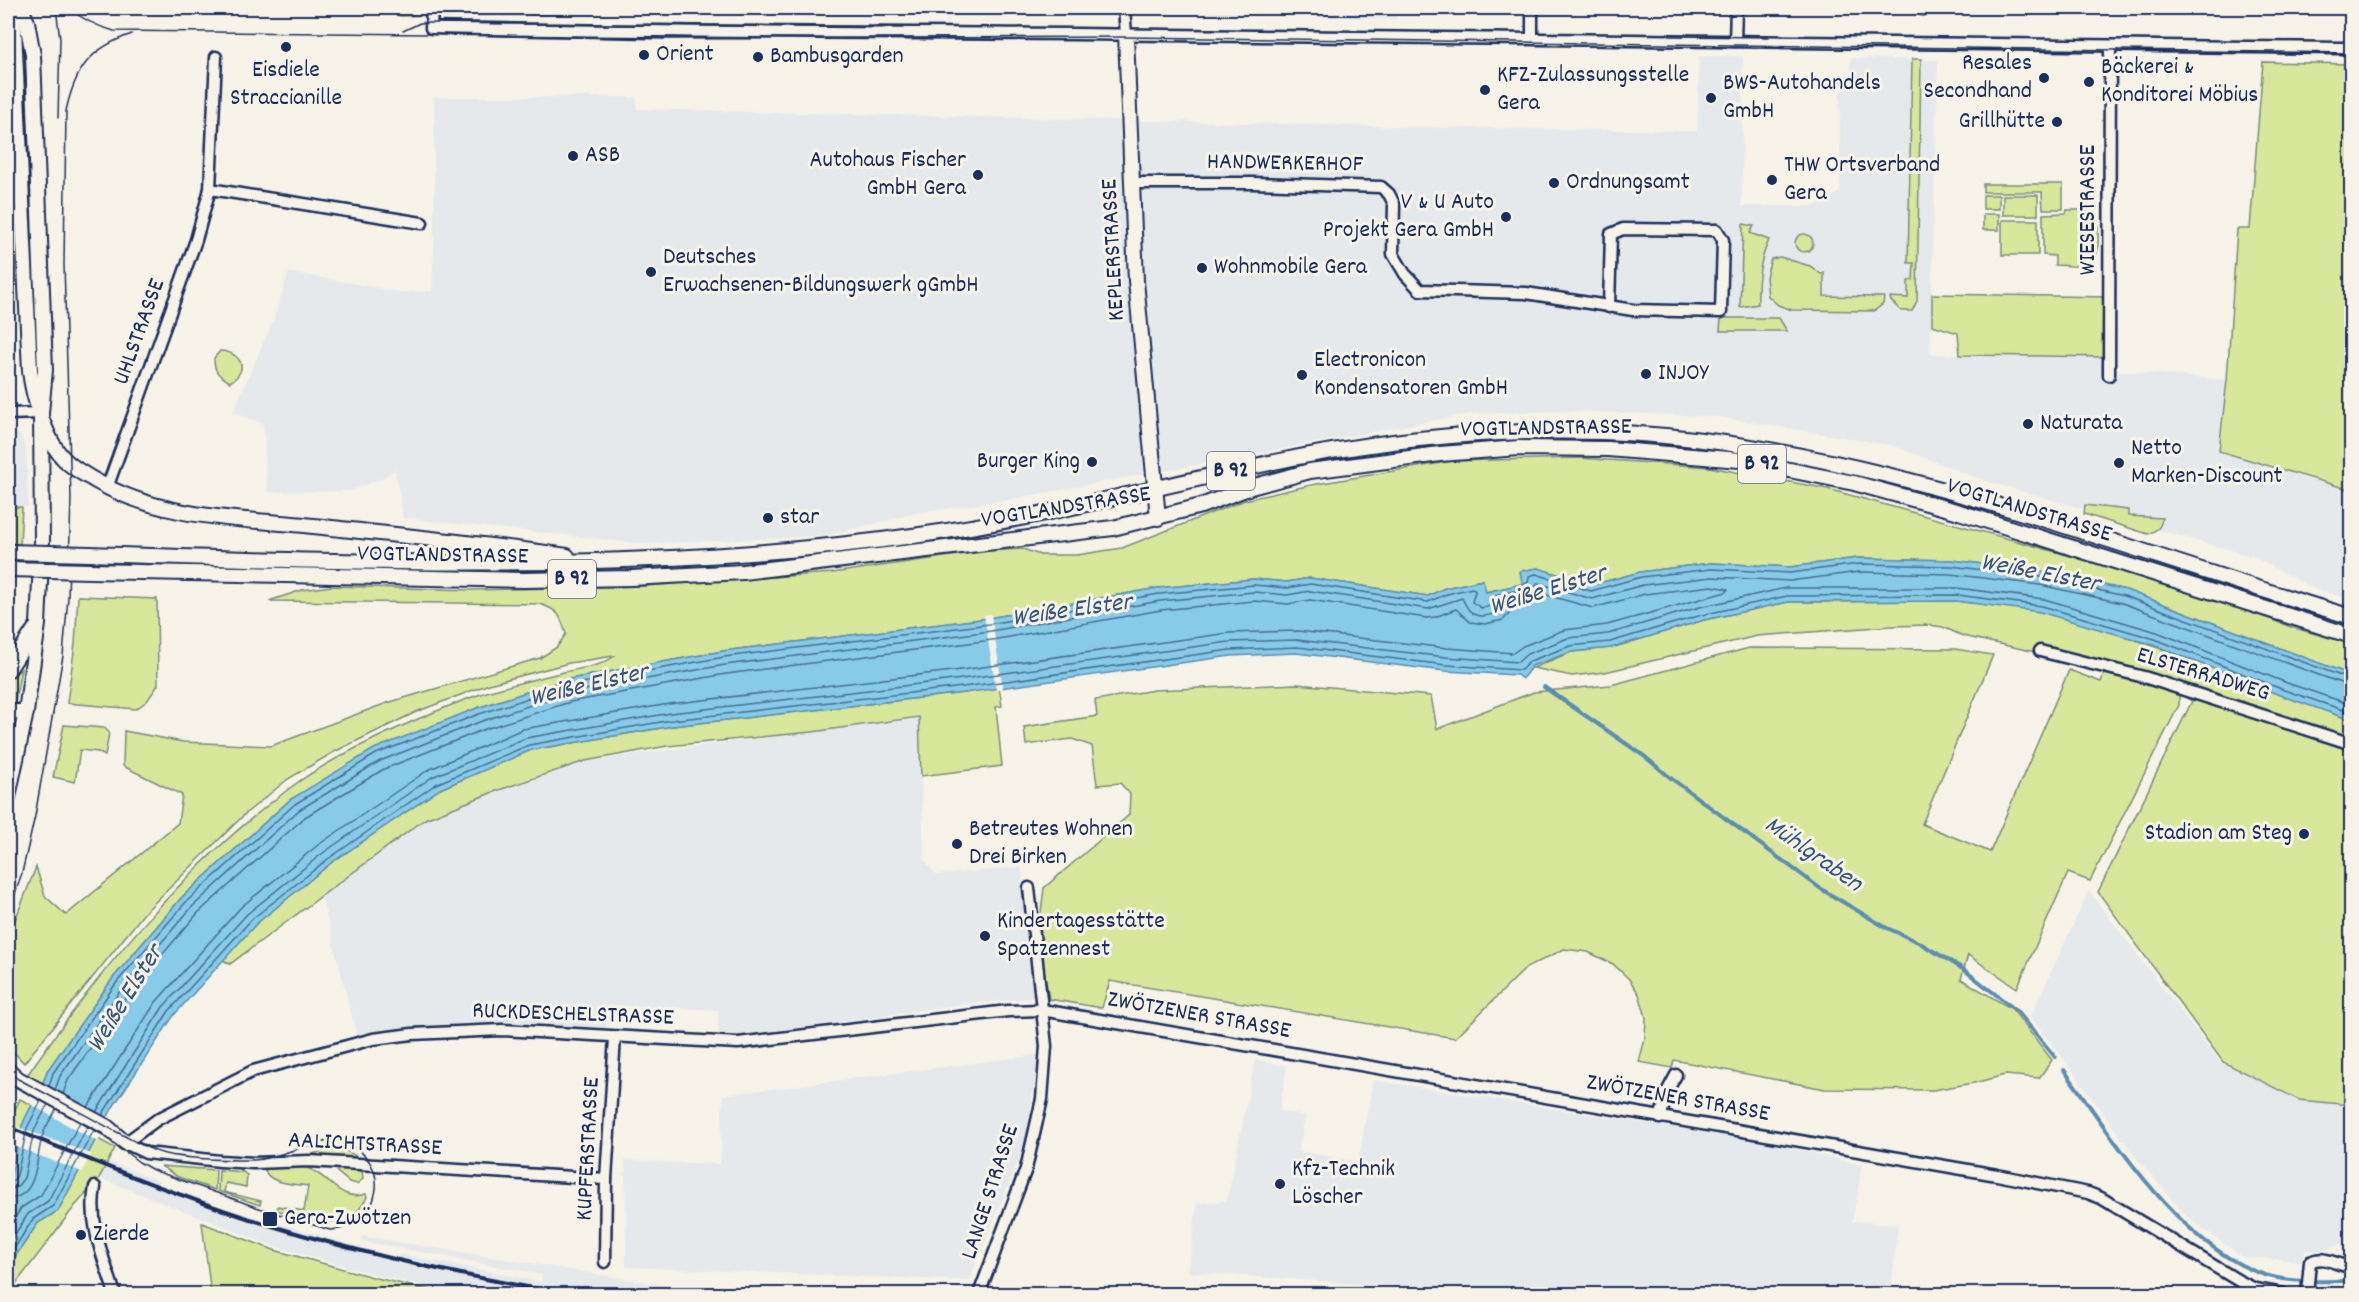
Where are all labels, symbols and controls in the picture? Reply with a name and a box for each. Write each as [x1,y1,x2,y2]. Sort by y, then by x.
place label: Orient [656,38,714,72]
marker: Eisdiele Straccianille [279,40,293,54]
place label: Bambusgarden [770,40,904,74]
place label: Resales Secondhand [1924,47,2032,109]
marker: Orient [637,48,651,62]
marker: Bambusgarden [751,50,765,64]
place label: Bäckerei & Konditorei Möbius [2101,51,2258,113]
place label: Eisdiele Straccianille [230,54,342,116]
place label: KFZ-Zulassungsstelle Gera [1497,59,1689,121]
place label: BWS-Autohandels GmbH [1723,67,1881,129]
marker: Resales Secondhand [2037,71,2051,85]
marker: Bäckerei & Konditorei Möbius [2082,75,2096,89]
marker: KFZ-Zulassungsstelle Gera [1478,83,1492,97]
marker: BWS-Autohandels GmbH [1704,91,1718,105]
place label: Grillhütte [1959,105,2045,139]
marker: Grillhütte [2050,115,2064,129]
place label: ASB [585,139,620,173]
place label: Autohaus Fischer GmbH Gera [810,144,967,206]
street label: WIESESTRASSE [2072,145,2106,275]
street label: HANDWERKERHOF [1206,146,1364,182]
marker: ASB [566,149,580,163]
place label: THW Ortsverband Gera [1784,149,1940,211]
place label: Ordnungsamt [1566,166,1690,200]
marker: Autohaus Fischer GmbH Gera [971,168,985,182]
marker: THW Ortsverband Gera [1765,173,1779,187]
marker: Ordnungsamt [1547,176,1561,190]
street label: KEPLERSTRASSE [1093,178,1135,322]
place label: V & U Auto Projekt Gera GmbH [1323,186,1494,248]
marker: V & U Auto Projekt Gera GmbH [1499,210,1513,224]
place label: Deutsches Erwachsenen-Bildungswerk gGmbH [663,241,979,303]
place label: Wohnmobile Gera [1214,251,1368,285]
marker: Wohnmobile Gera [1195,261,1209,275]
marker: Deutsches Erwachsenen-Bildungswerk gGmbH [644,265,658,279]
street label: UHLSTRASSE [105,274,175,390]
place label: Electronicon Kondensatoren GmbH [1314,344,1508,406]
place label: INJOY [1658,357,1710,391]
marker: INJOY [1639,367,1653,381]
marker: Electronicon Kondensatoren GmbH [1295,368,1309,382]
place label: Naturata [2040,407,2123,441]
street label: VOGTLANDSTRASSE [1460,411,1632,447]
marker: Naturata [2021,417,2035,431]
place label: Netto Marken-Discount [2131,432,2283,494]
place label: Burger King [977,445,1080,479]
road number: B 92 [1738,445,1786,483]
road number: B 92 [1207,452,1255,490]
marker: Burger King [1085,455,1099,469]
marker: Netto Marken-Discount [2112,456,2126,470]
street label: VOGTLANDSTRASSE [1942,470,2116,552]
street label: VOGTLANDSTRASSE [979,478,1153,538]
place label: star [780,501,819,535]
marker: star [761,511,775,525]
street label: VOGTLANDSTRASSE [357,538,529,574]
water label: Weiße Elster [1977,544,2106,604]
water label: Weiße Elster [1485,555,1614,626]
road number: B 92 [548,560,596,598]
water label: Weiße Elster [1010,584,1138,638]
street label: ELSTERRADWEG [2132,639,2274,711]
water label: Weiße Elster [526,654,655,718]
water label: Mühlgraben [1756,808,1870,903]
place label: Betreutes Wohnen Drei Birken [969,813,1133,875]
place label: Stadion am Steg [2145,817,2292,851]
marker: Stadion am Steg [2297,827,2311,841]
marker: Betreutes Wohnen Drei Birken [950,837,964,851]
place label: Kindertagesstätte Spatzennest [997,905,1165,967]
marker: Kindertagesstätte Spatzennest [978,929,992,943]
water label: Weiße Elster [78,935,175,1060]
street label: ZWÖTZENER STRASSE [1105,983,1293,1049]
street label: RUCKDESCHELSTRASSE [471,994,675,1036]
street label: ZWÖTZENER STRASSE [1584,1066,1772,1132]
street label: KUPFERSTRASSE [568,1076,610,1222]
street label: LANGE STRASSE [953,1120,1029,1264]
street label: AALICHTSTRASSE [287,1124,443,1166]
place label: Kfz-Technik Löscher [1292,1153,1395,1215]
marker: Kfz-Technik Löscher [1273,1177,1287,1191]
place label: Gera-Zwötzen [284,1202,411,1236]
marker: Gera-Zwötzen [261,1210,279,1228]
place label: Zierde [93,1218,149,1252]
marker: Zierde [74,1228,88,1242]

